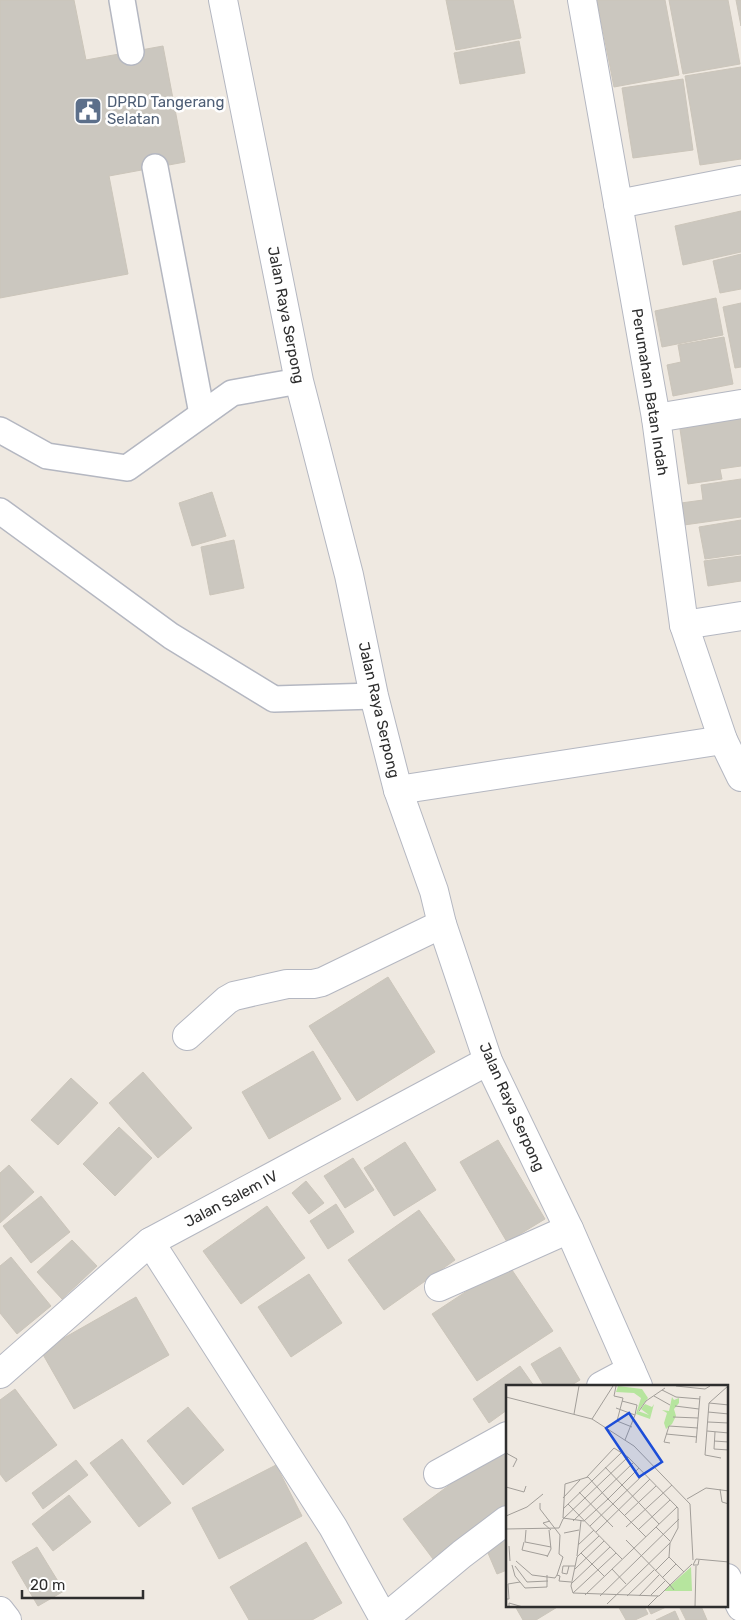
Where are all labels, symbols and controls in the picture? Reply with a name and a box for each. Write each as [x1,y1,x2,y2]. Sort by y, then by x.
place label: DPRD Tangerang Selatan [107,93,224,128]
public building icon: DPRD Tangerang Selatan [73,96,103,126]
street label: Jalan Raya Serpong [264,245,308,385]
street label: Perumahan Batan Indah [628,307,672,477]
street label: Jalan Raya Serpong [355,640,403,780]
street label: Jalan Raya Serpong [475,1040,549,1174]
street label: Jalan Salem IV [181,1167,281,1231]
inset map [506,1385,728,1608]
scale bar [22,1568,144,1600]
text: 20 m [30,1576,65,1594]

